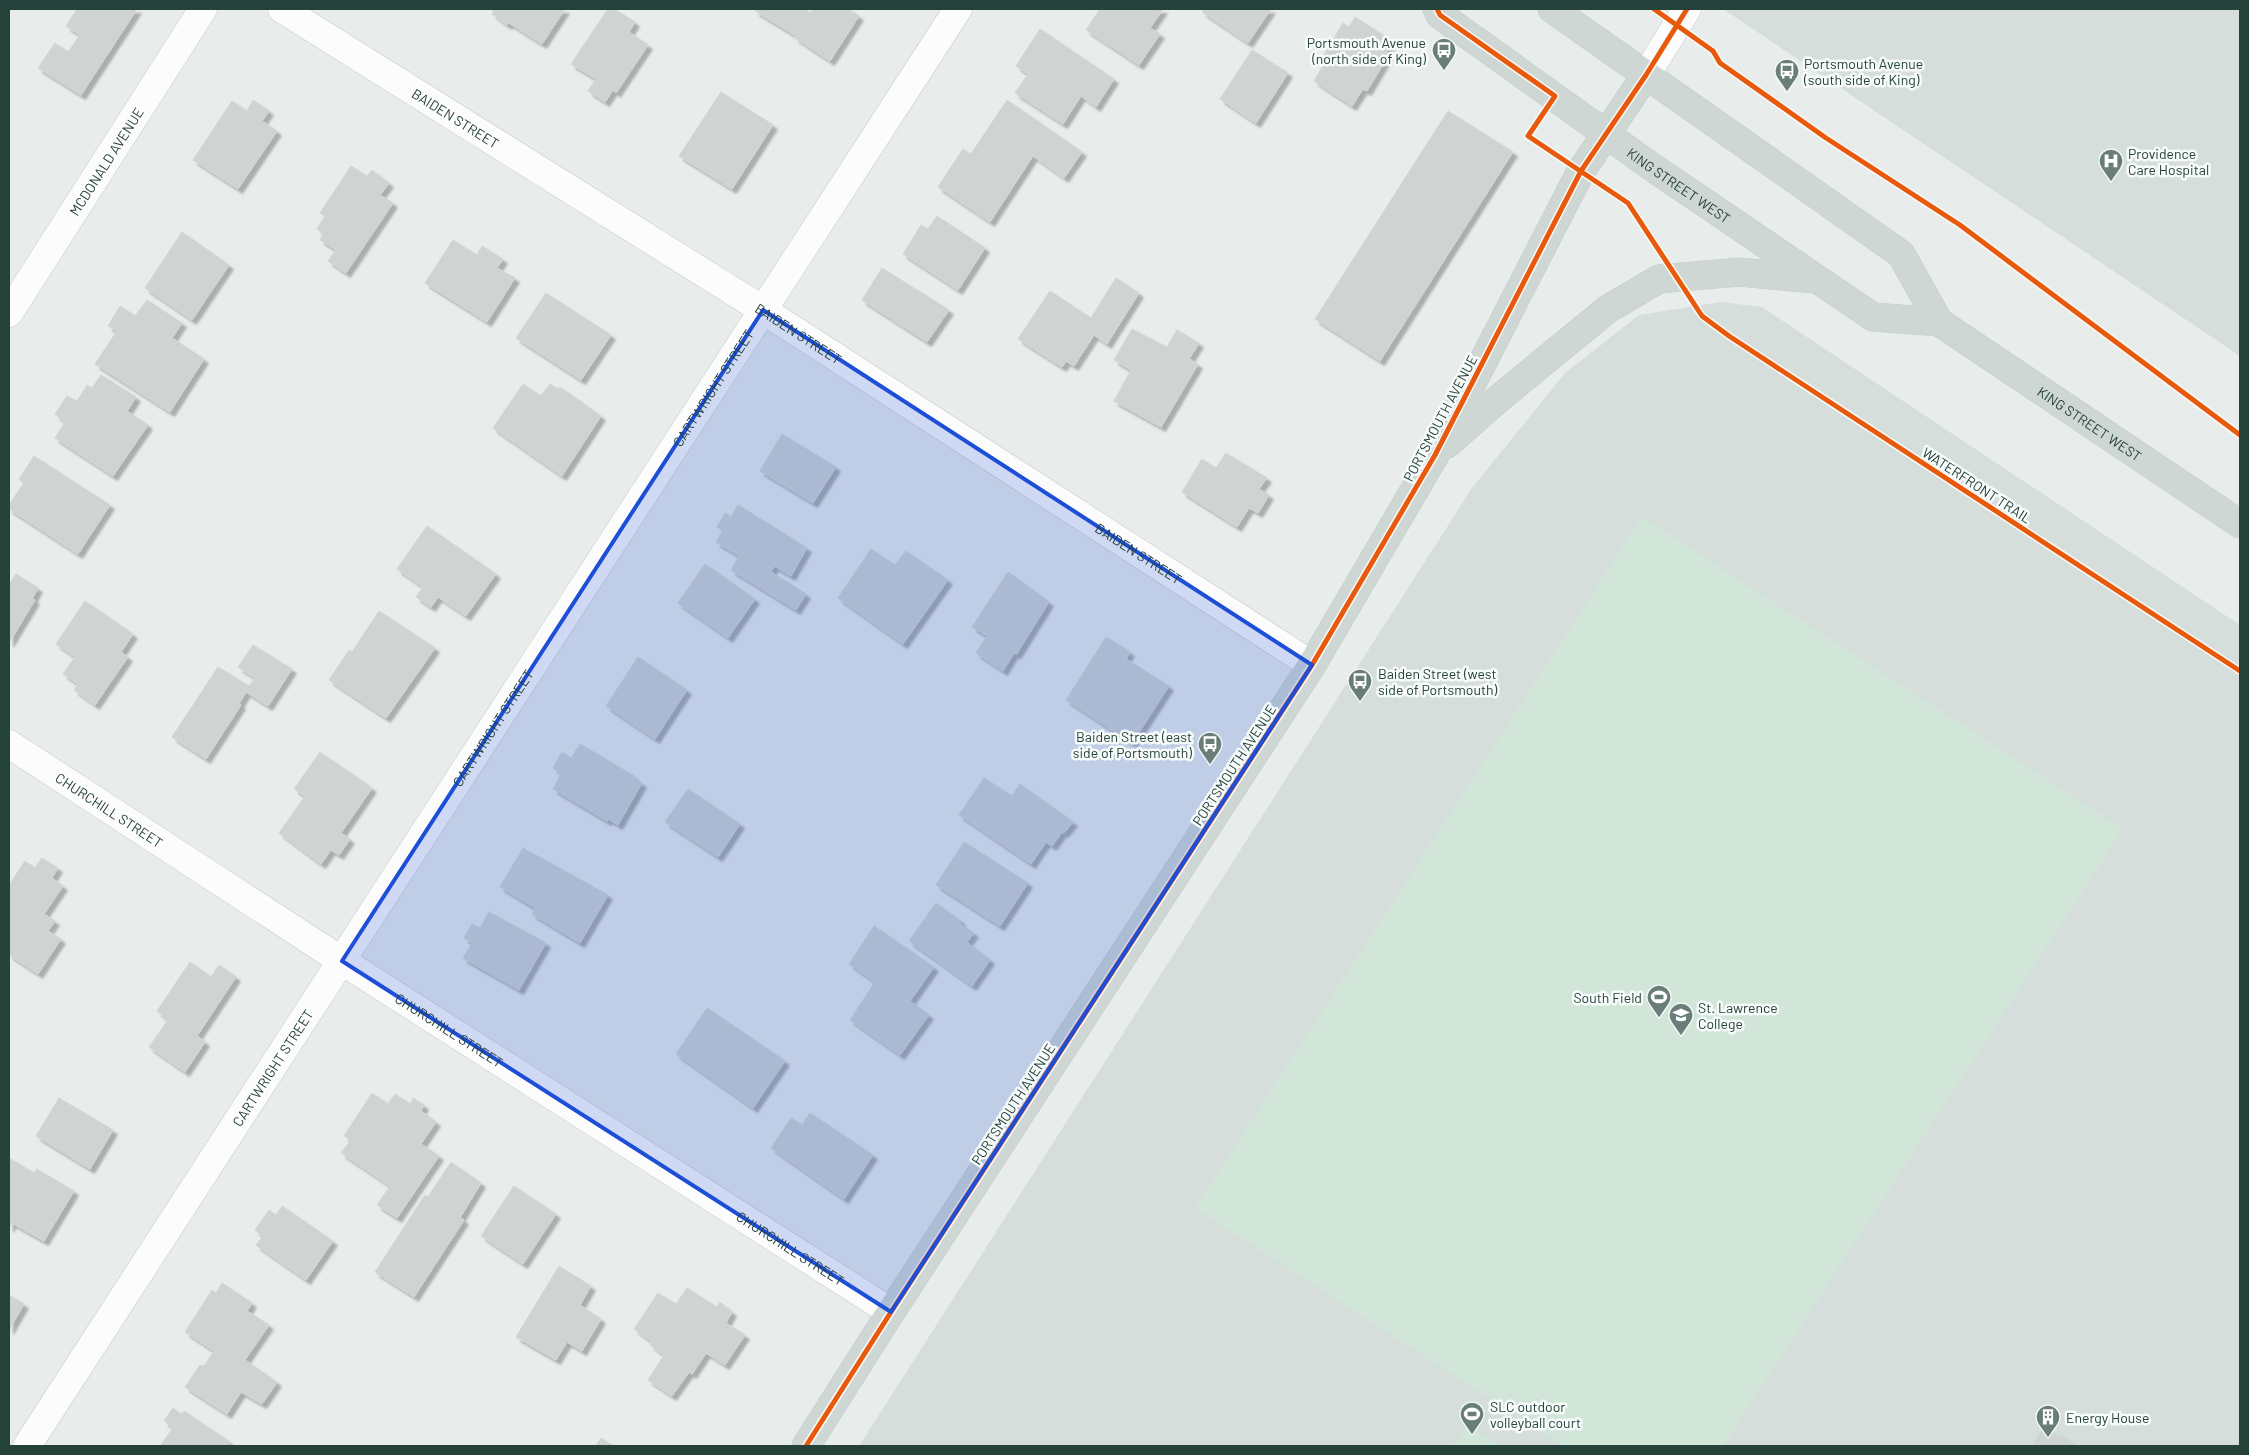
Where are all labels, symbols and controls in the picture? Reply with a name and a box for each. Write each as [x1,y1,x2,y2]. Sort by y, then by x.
place label: Portsmouth Avenue (north side of King) [1307,34,1426,67]
bus stop icon: Portsmouth Avenue (north side of King) [1431,37,1457,71]
place label: Portsmouth Avenue (south side of King) [1803,55,1923,88]
bus stop icon: Portsmouth Avenue (south side of King) [1774,58,1800,92]
street label: BAIDEN STREET [409,84,502,151]
street label: MCDONALD AVENUE [65,104,147,218]
street label: KING STREET WEST [1624,144,1734,226]
place label: Providence Care Hospital [2128,145,2209,178]
hospital icon: Providence Care Hospital [2098,148,2124,182]
street label: BAIDEN STREET [752,299,845,367]
street label: CARTWRIGHT STREET [669,326,757,449]
street label: PORTSMOUTH AVENUE [1399,352,1481,484]
street label: KING STREET WEST [2035,382,2145,464]
street label: WATERFRONT TRAIL [1919,444,2035,527]
street label: BAIDEN STREET [1092,519,1185,587]
place label: Baiden Street (west side of Portsmouth) [1378,665,1498,698]
street label: CARTWRIGHT STREET [448,666,537,789]
bus stop icon: Baiden Street (west side of Portsmouth) [1347,668,1373,702]
street label: PORTSMOUTH AVENUE [1189,701,1279,829]
place label: Baiden Street (east side of Portsmouth) [1073,728,1192,761]
bus stop icon: Baiden Street (east side of Portsmouth) [1197,731,1223,765]
street label: CHURCHILL STREET [53,768,166,851]
sports icon: South Field [1646,984,1672,1018]
street label: CHURCHILL STREET [392,989,507,1070]
place label: South Field [1573,989,1642,1006]
place label: St. Lawrence College [1698,999,1778,1032]
school or university icon: St. Lawrence College [1668,1002,1694,1036]
street label: CARTWRIGHT STREET [228,1006,316,1129]
street label: PORTSMOUTH AVENUE [968,1040,1058,1168]
street label: CHURCHILL STREET [734,1207,848,1289]
place label: SLC outdoor volleyball court [1490,1398,1581,1431]
sports icon: SLC outdoor volleyball court [1459,1401,1485,1435]
building icon: Energy House [2035,1404,2061,1438]
place label: Energy House [2066,1409,2150,1426]

